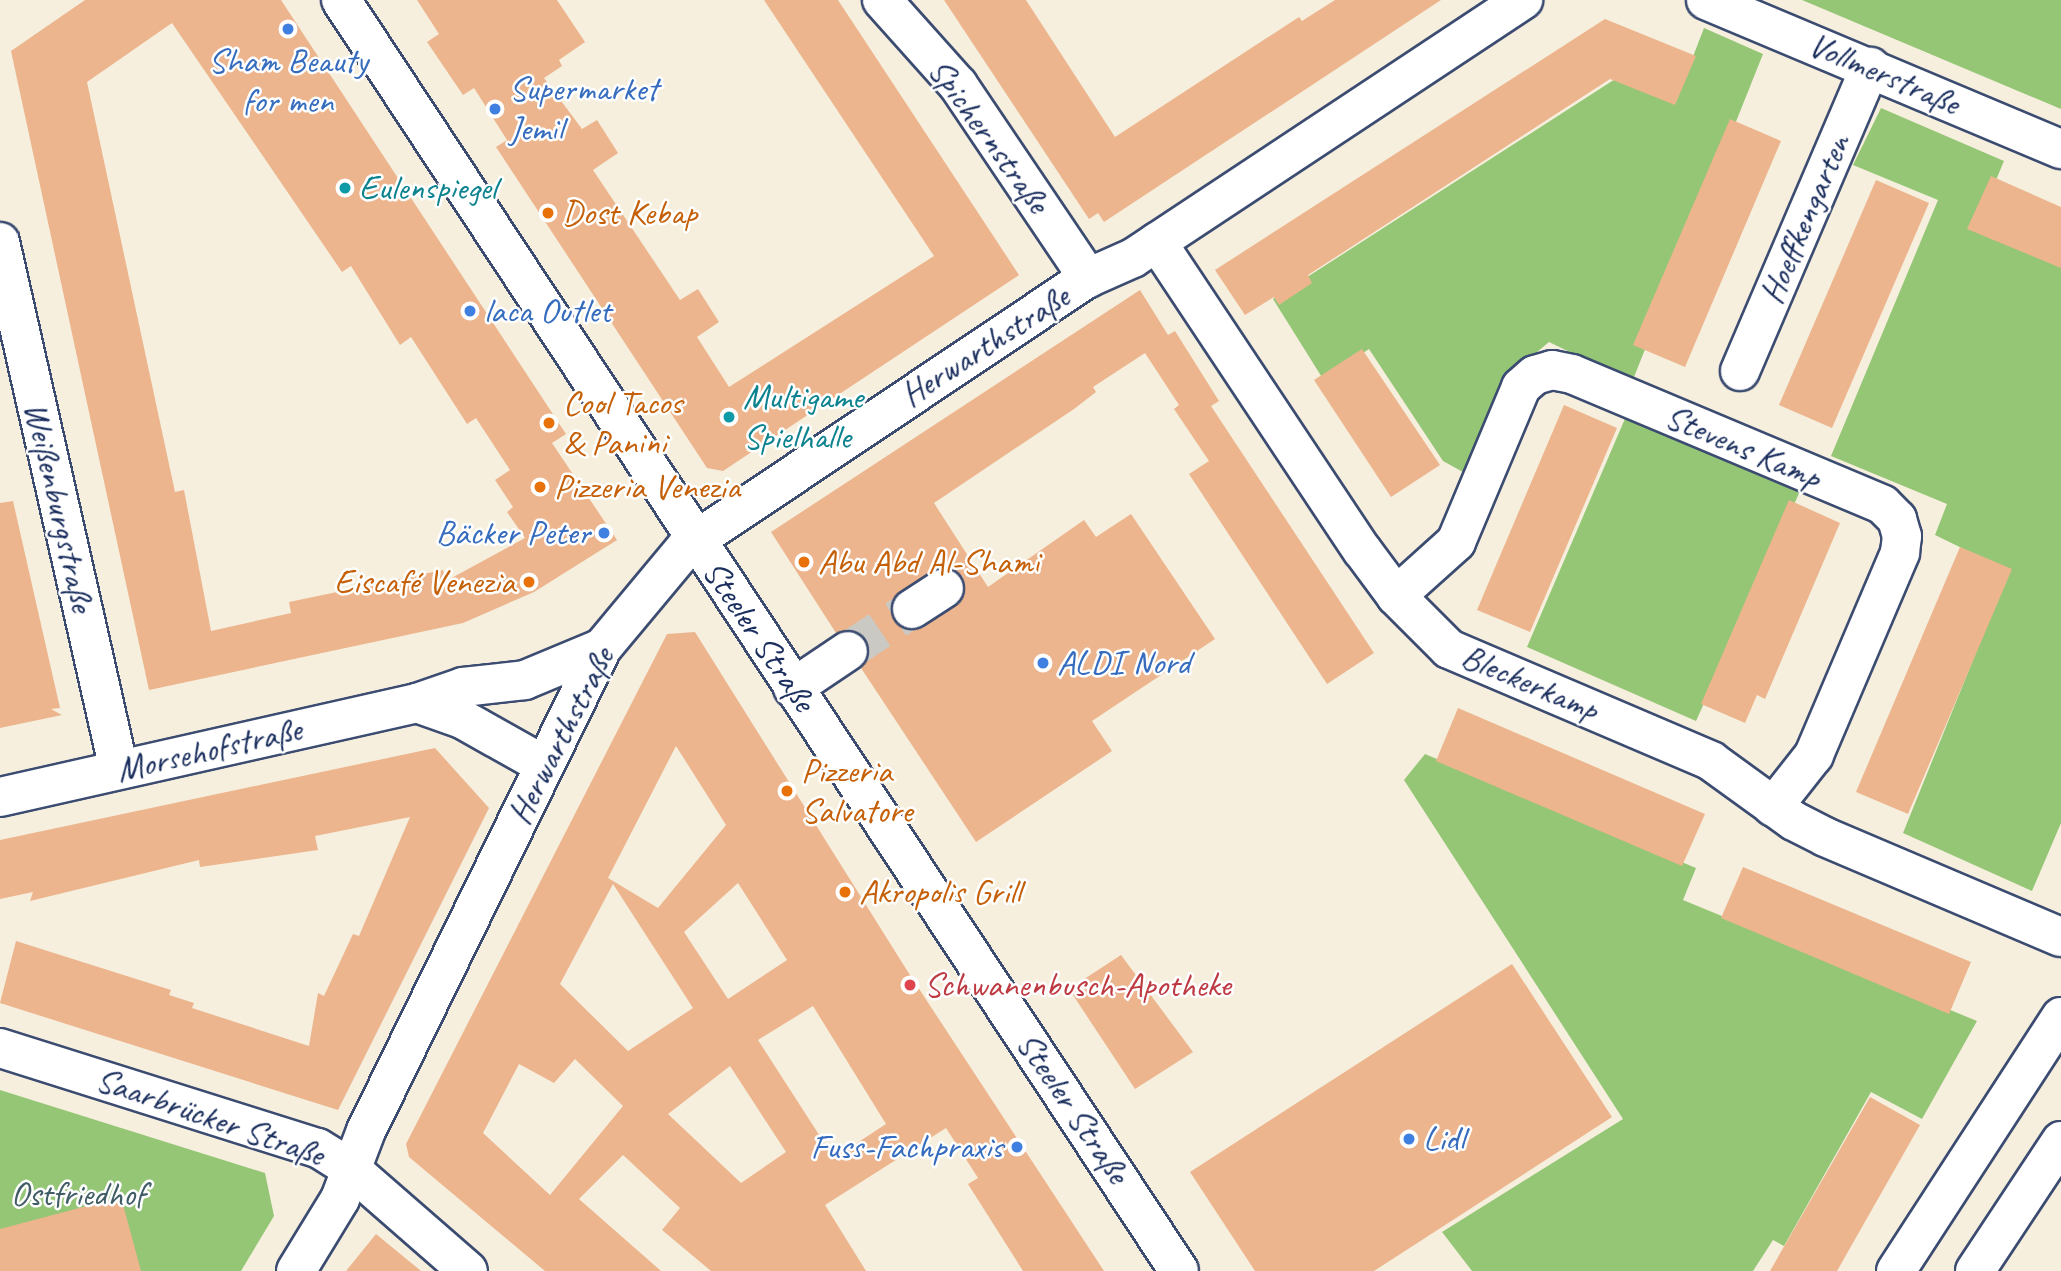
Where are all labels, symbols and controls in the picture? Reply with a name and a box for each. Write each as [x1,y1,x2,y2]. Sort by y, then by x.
marker: Sham Beauty for men [280,21,296,37]
street label: Vollmerstraße [1802,23,1966,125]
place label: Sham Beauty for men [208,40,368,122]
street label: Spichernstraße [919,51,1059,221]
place label: Supermarket Jemil [509,68,658,150]
marker: Supermarket Jemil [487,101,503,117]
street label: Hoeffkengarten [1751,128,1859,310]
place label: Eulenspiegel [359,167,497,209]
marker: Eulenspiegel [337,180,353,196]
place label: Dost Kebap [562,192,697,234]
marker: Dost Kebap [540,205,556,221]
street label: Herwarthstraße [893,276,1077,416]
place label: laca Outlet [484,290,611,332]
marker: laca Outlet [462,303,478,319]
place label: Multigame Spielhalle [743,376,863,458]
place label: Cool Tacos & Panini [563,382,684,464]
street label: Stevens Kamp [1659,396,1827,498]
street label: Weißenburgstraße [15,398,103,616]
marker: Multigame Spielhalle [721,409,737,425]
marker: Cool Tacos & Panini [541,415,557,431]
place label: Pizzeria Venezia [554,466,741,508]
marker: Pizzeria Venezia [532,479,548,495]
place label: Bäcker Peter [436,512,590,554]
marker: Bäcker Peter [596,525,612,541]
place label: Abu Abd Al-Shami [818,541,1039,583]
street label: Steeler Straße [693,553,825,719]
marker: Abu Abd Al-Shami [796,554,812,570]
place label: Eiscafé Venezia [334,561,515,603]
marker: Eiscafé Venezia [521,574,537,590]
street label: Bleckerkamp [1455,635,1605,731]
street label: Herwarthstraße [499,641,623,831]
place label: ALDI Nord [1057,642,1192,684]
marker: ALDI Nord [1035,655,1051,671]
street label: Morsehofstraße [112,708,306,792]
place label: Pizzeria Salvatore [801,750,912,832]
marker: Pizzeria Salvatore [779,783,795,799]
place label: Akropolis Grill [859,871,1021,913]
marker: Akropolis Grill [837,884,853,900]
place label: Schwanenbusch-Apotheke [924,964,1231,1006]
marker: Schwanenbusch-Apotheke [902,977,918,993]
street label: Steeler Straße [1007,1025,1139,1191]
street label: Saarbrücker Straße [90,1058,330,1176]
place label: Lidl [1423,1118,1464,1160]
place label: Fuss-Fachpraxis [810,1126,1003,1168]
marker: Lidl [1401,1131,1417,1147]
marker: Fuss-Fachpraxis [1009,1139,1025,1155]
park label: Ostfriedhof [11,1173,145,1215]

